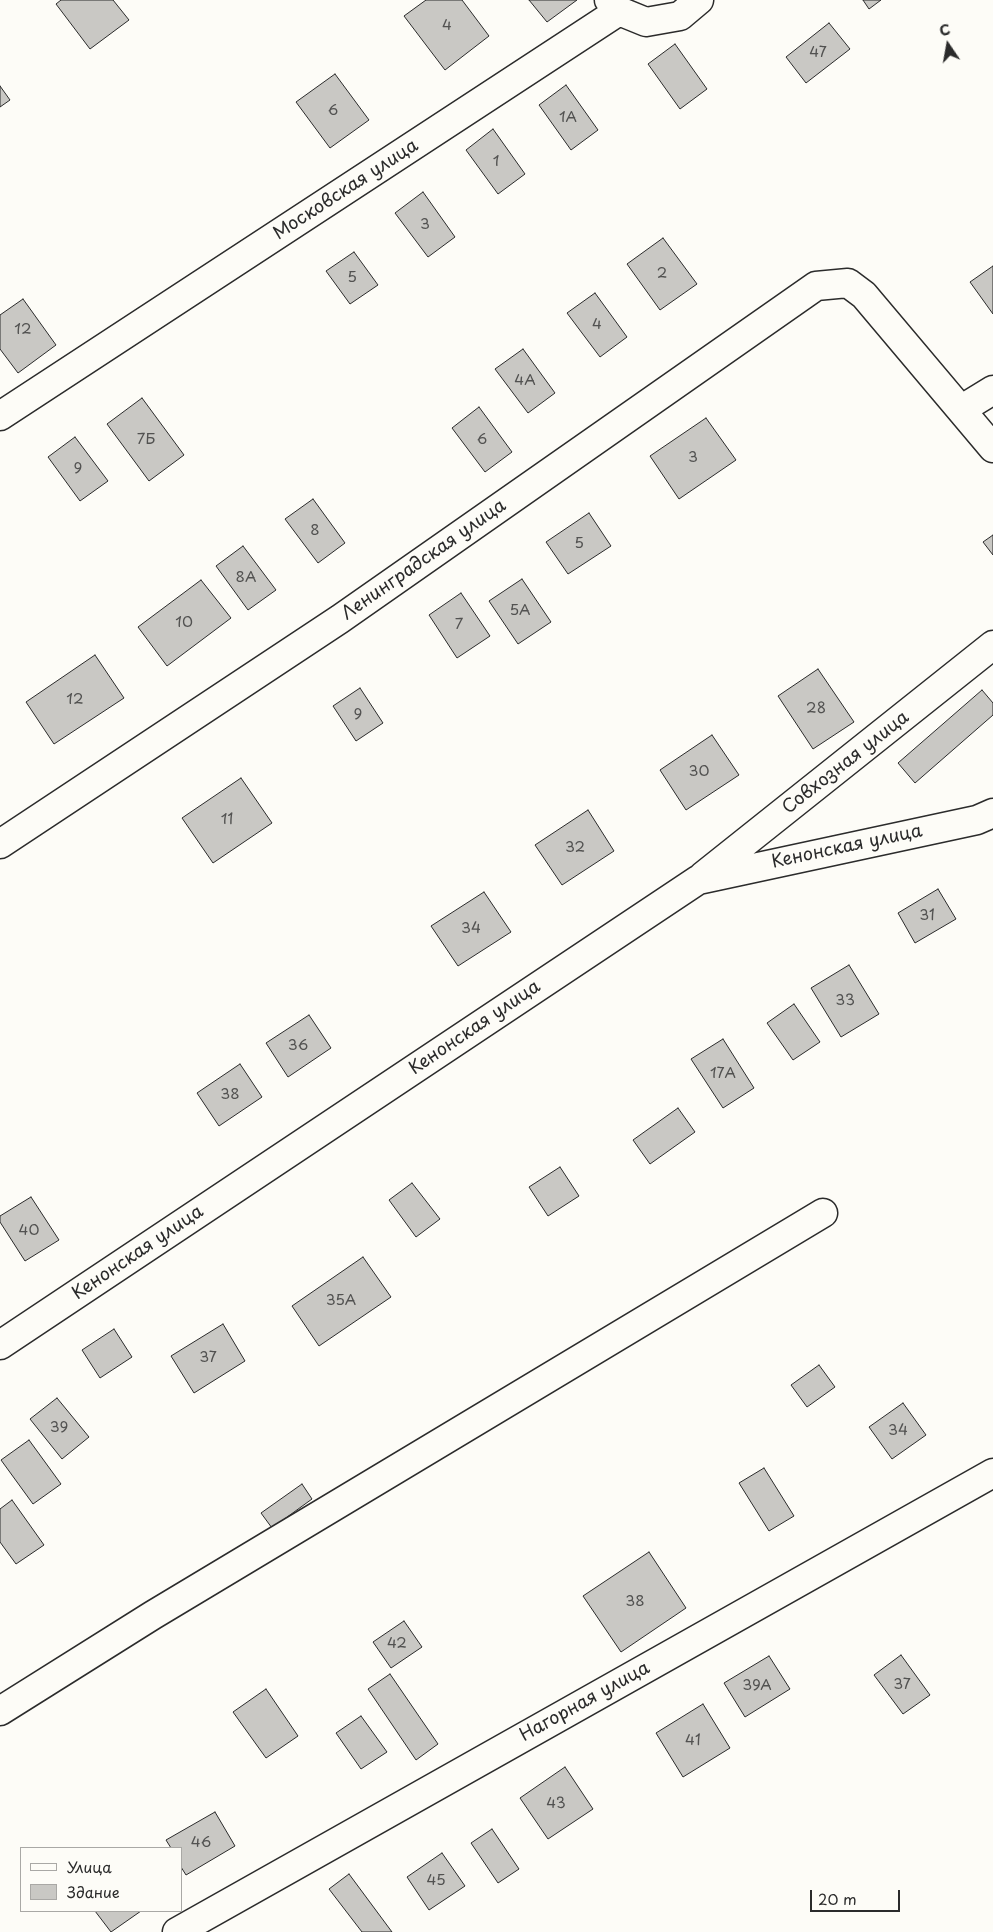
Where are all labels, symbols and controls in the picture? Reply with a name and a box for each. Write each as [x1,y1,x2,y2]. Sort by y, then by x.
house number: 4 [442,17,452,35]
text: С [937,18,952,41]
north arrow [923,20,973,70]
house number: 47 [809,44,827,62]
house number: 6 [328,102,338,120]
house number: 1А [559,109,577,127]
street label: Московская улица [270,135,422,245]
house number: 1 [493,153,499,171]
house number: 3 [420,216,430,234]
house number: 2 [657,265,667,283]
house number: 5 [347,269,357,287]
house number: 4 [592,316,602,334]
house number: 12 [14,321,32,339]
house number: 4А [514,372,536,390]
house number: 7Б [137,431,155,449]
house number: 6 [477,431,487,449]
house number: 3 [688,449,698,467]
house number: 9 [74,460,82,478]
street label: Ленинградская улица [338,495,510,625]
house number: 8 [310,522,320,540]
house number: 5 [574,535,584,553]
house number: 8А [236,569,256,587]
house number: 5А [509,602,531,620]
house number: 10 [175,614,193,632]
house number: 7 [455,616,463,634]
house number: 12 [66,691,84,709]
house number: 28 [806,700,826,718]
house number: 9 [354,706,362,724]
street label: Совхозная улица [778,707,914,819]
house number: 30 [689,763,709,781]
house number: 11 [221,811,233,829]
street label: Кенонская улица [770,821,924,873]
house number: 32 [565,839,585,857]
house number: 31 [919,907,935,925]
house number: 34 [461,920,481,938]
street label: Кенонская улица [405,976,545,1080]
house number: 33 [835,992,855,1010]
house number: 36 [288,1037,308,1055]
house number: 17А [710,1065,736,1083]
house number: 38 [220,1086,240,1104]
street label: Кенонская улица [68,1201,208,1305]
house number: 40 [19,1222,39,1240]
house number: 35А [326,1292,356,1310]
house number: 37 [199,1349,217,1367]
house number: 39 [50,1419,68,1437]
house number: 34 [888,1422,908,1440]
house number: 38 [625,1593,645,1611]
house number: 42 [387,1635,407,1653]
street label: Нагорная улица [516,1657,654,1747]
house number: 37 [893,1676,911,1694]
house number: 39А [742,1677,772,1695]
house number: 41 [685,1732,701,1750]
house number: 43 [546,1795,566,1813]
house number: 46 [191,1834,211,1852]
legend [20,1847,182,1912]
text: Улица [67,1855,112,1878]
house number: 45 [426,1872,446,1890]
text: Здание [67,1880,120,1903]
scale bar [813,1880,903,1912]
text: 20 m [818,1887,857,1910]

